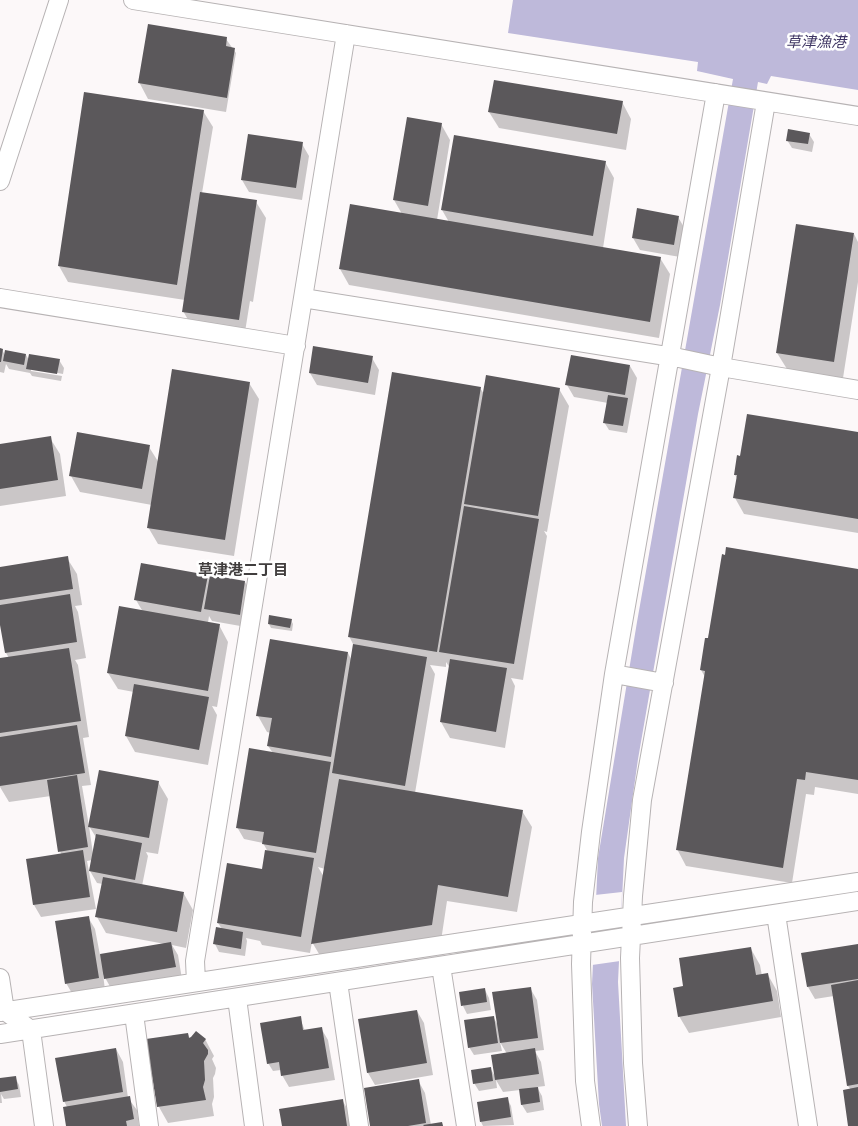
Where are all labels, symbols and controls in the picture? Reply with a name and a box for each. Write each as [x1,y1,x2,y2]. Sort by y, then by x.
water label: 草津漁港 [786,33,846,51]
district label: 草津港二丁目 [198,561,288,579]

